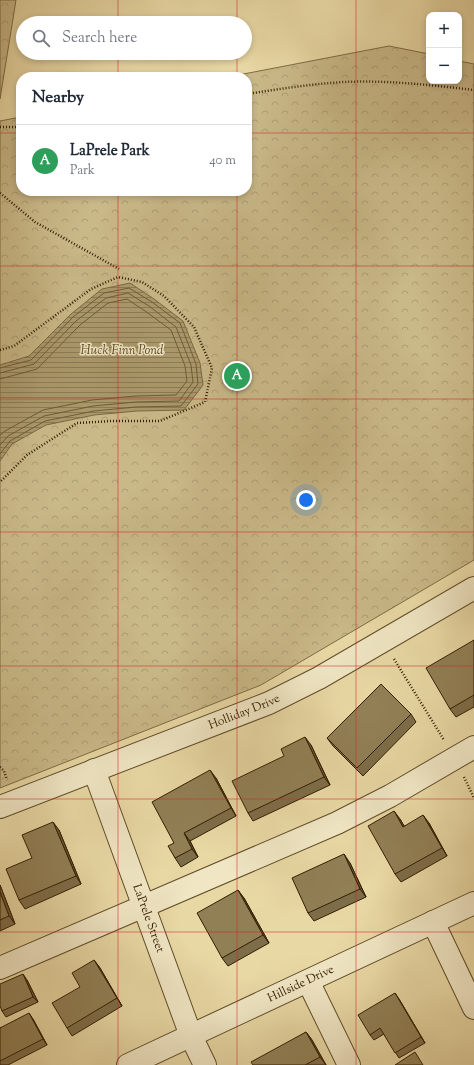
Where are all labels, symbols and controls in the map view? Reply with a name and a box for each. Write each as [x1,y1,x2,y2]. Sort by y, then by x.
map controls [426,12,462,84]
button: + [426,12,462,48]
search box [16,16,252,60]
icon: search [30,27,52,49]
text: Search here [62,28,137,49]
button: − [426,48,462,84]
text: Nearby [32,86,84,110]
text: LaPrele Park [70,141,150,162]
text: A [40,152,50,170]
text: 40 m [209,152,236,170]
text: Park [70,162,95,180]
water label: Huck Finn Pond [81,342,164,360]
pin: A [224,361,250,391]
your location [296,490,316,510]
street label: Holliday Drive [206,690,284,735]
street label: LaPrele Street [127,882,169,955]
street label: Hillside Drive [265,961,338,1007]

